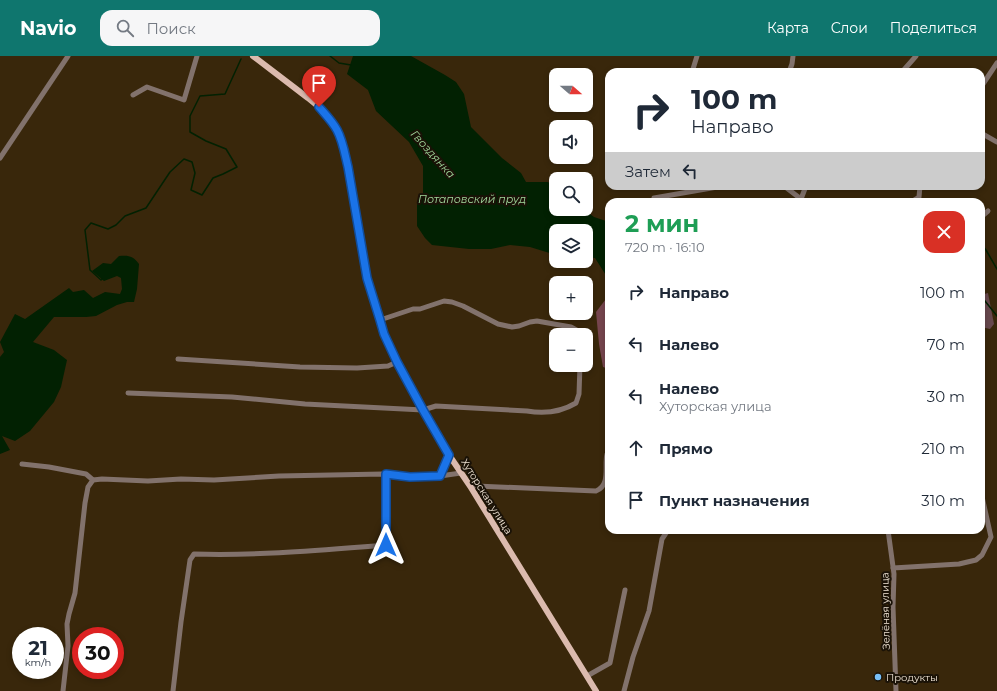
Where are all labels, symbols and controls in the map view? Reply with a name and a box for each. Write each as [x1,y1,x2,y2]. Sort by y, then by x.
search box [100,10,380,46]
text: Navio [20,17,76,40]
icon: search [114,17,136,39]
text: Поиск [146,19,196,38]
text: Карта [767,19,809,37]
text: Слои [831,19,868,37]
text: Поделиться [890,19,977,37]
pin [302,66,336,107]
north arrow [549,68,593,112]
map controls [549,68,593,372]
icon: arrive [308,72,330,94]
text: 100 m [691,82,777,116]
icon: right [625,84,677,136]
text: Направо [691,116,774,138]
button: sound [549,120,593,164]
water label: Гвоздянка [408,127,458,181]
icon: left [679,160,701,182]
text: Затем [625,162,671,181]
button: search [549,172,593,216]
water label: Потаповский пруд [418,192,526,206]
text: 2 мин [625,209,699,238]
button: close [923,211,965,253]
button: layers [549,224,593,268]
text: 720 m · 16:10 [625,239,705,255]
button: + [549,276,593,320]
icon: right [625,281,647,303]
text: Направо [659,283,729,302]
text: 100 m [920,283,965,302]
button: − [549,328,593,372]
icon: left [625,333,647,355]
text: Налево [659,335,719,354]
text: 70 m [927,335,965,354]
text: Налево [659,379,719,398]
icon: left [625,385,647,407]
text: 30 m [927,387,965,406]
text: Хуторская улица [659,398,772,414]
icon: ahead [625,437,647,459]
text: Прямо [659,439,713,458]
text: 210 m [921,439,965,458]
street label: Хуторская улица [458,456,515,536]
icon: arrive [625,489,647,511]
text: Пункт назначения [659,491,810,510]
text: 310 m [921,491,965,510]
position arrow [365,524,407,566]
street label: Зелёная улица [878,572,893,650]
speed limit sign: 30 [72,627,124,679]
text: 21 [28,636,48,660]
text: km/h [25,656,51,669]
place label: Продукты [886,671,938,684]
marker: Продукты [873,672,883,682]

